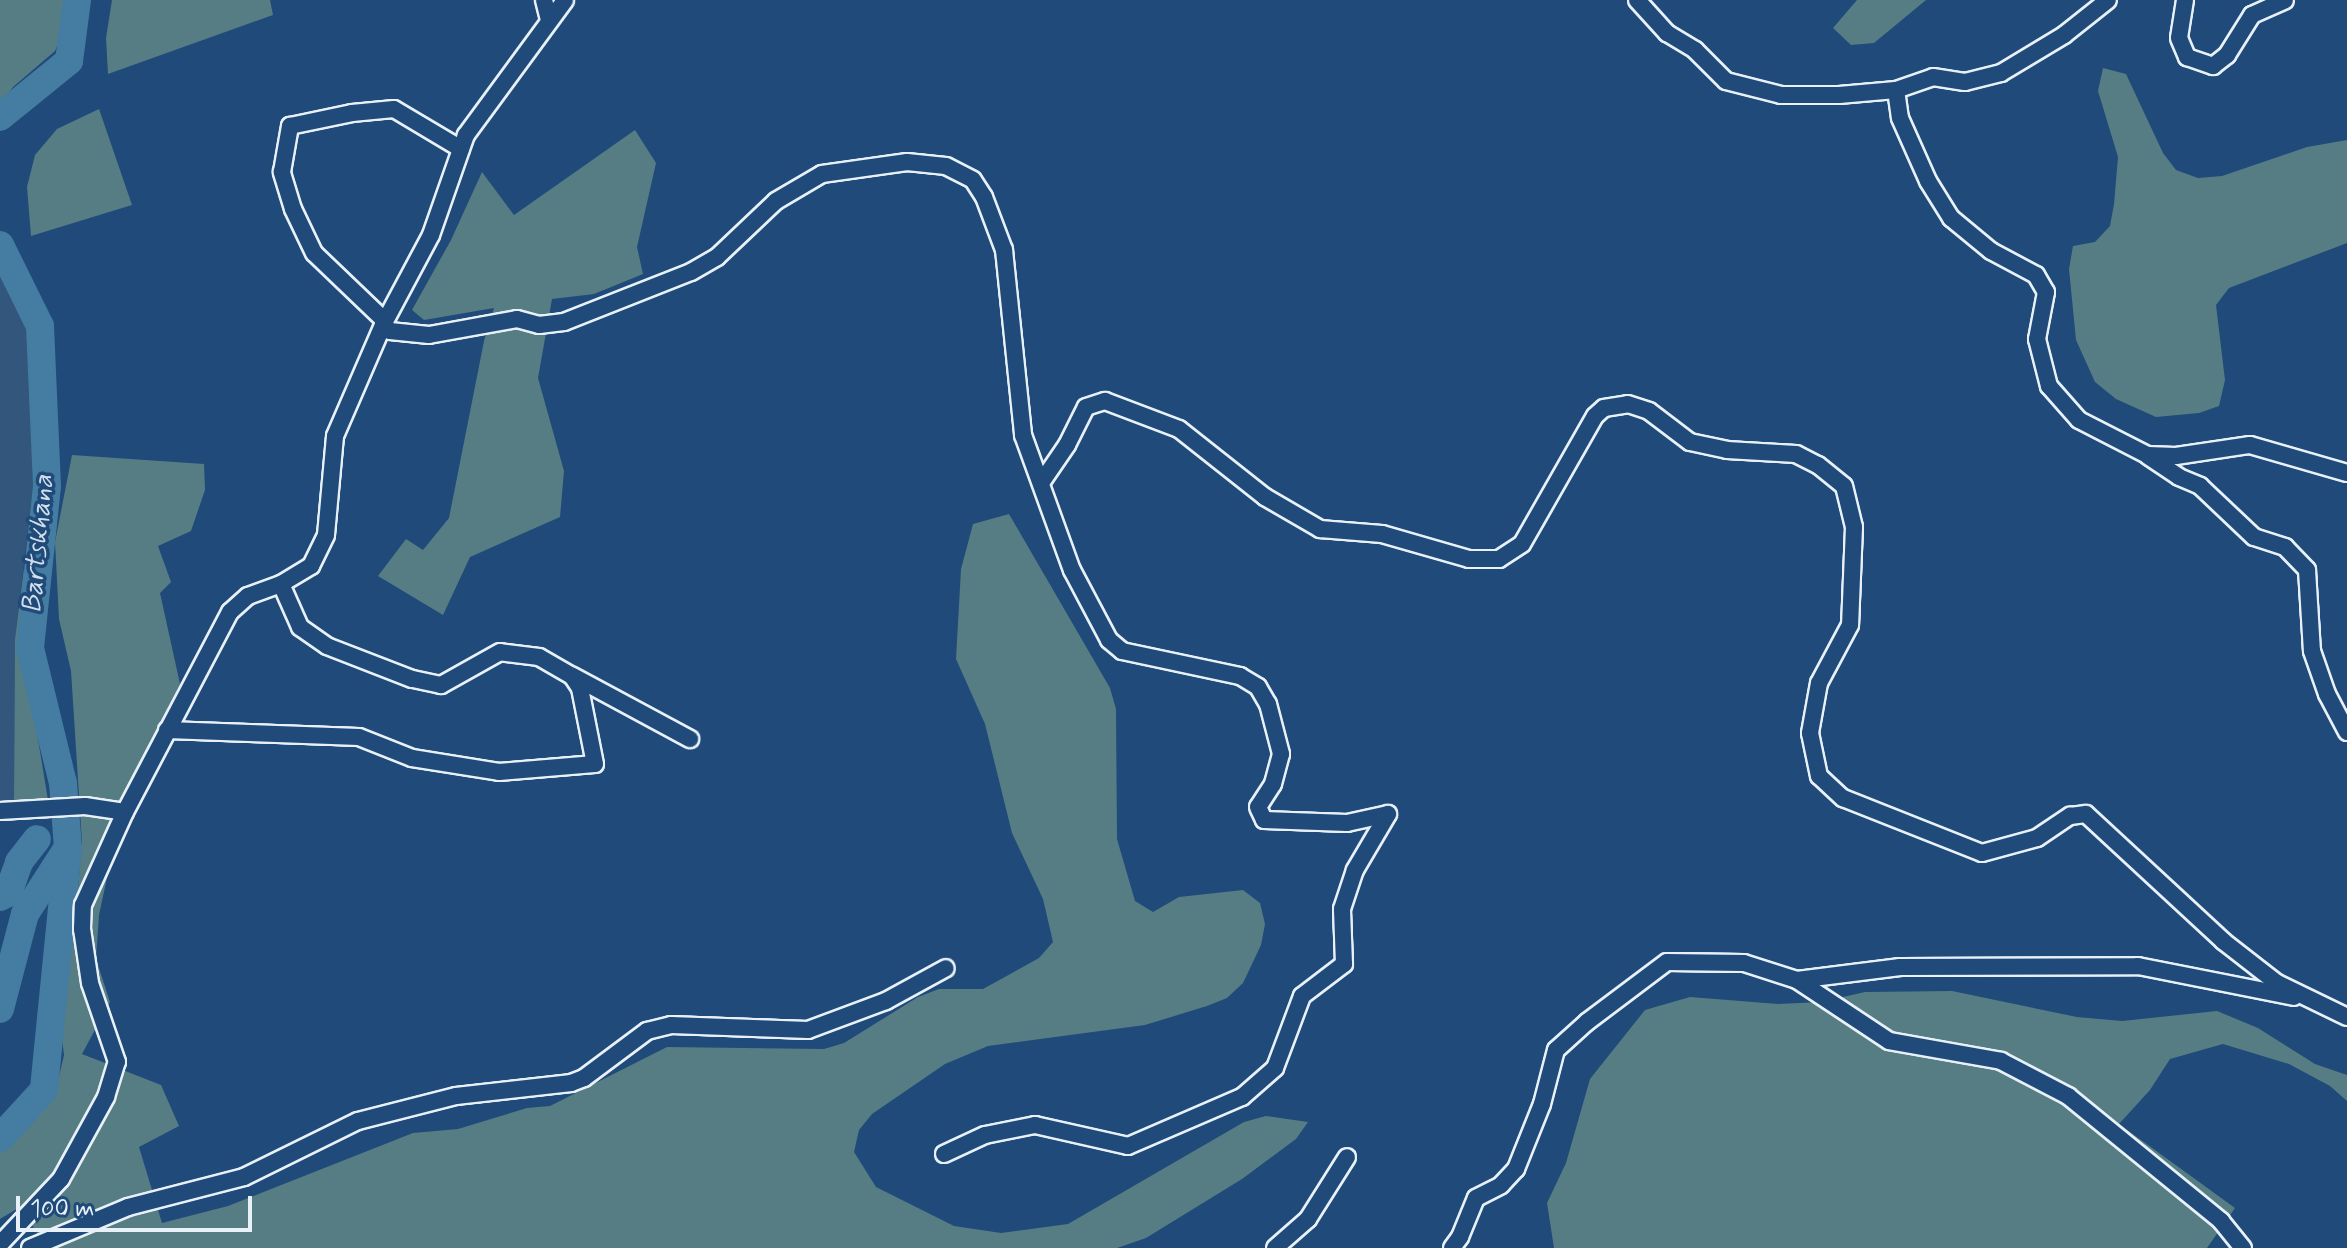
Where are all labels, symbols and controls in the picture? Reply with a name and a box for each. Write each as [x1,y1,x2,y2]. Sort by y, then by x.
water label: Bartskhana [16,473,62,615]
scale bar [20,1180,256,1230]
text: 100 m [30,1194,94,1225]

